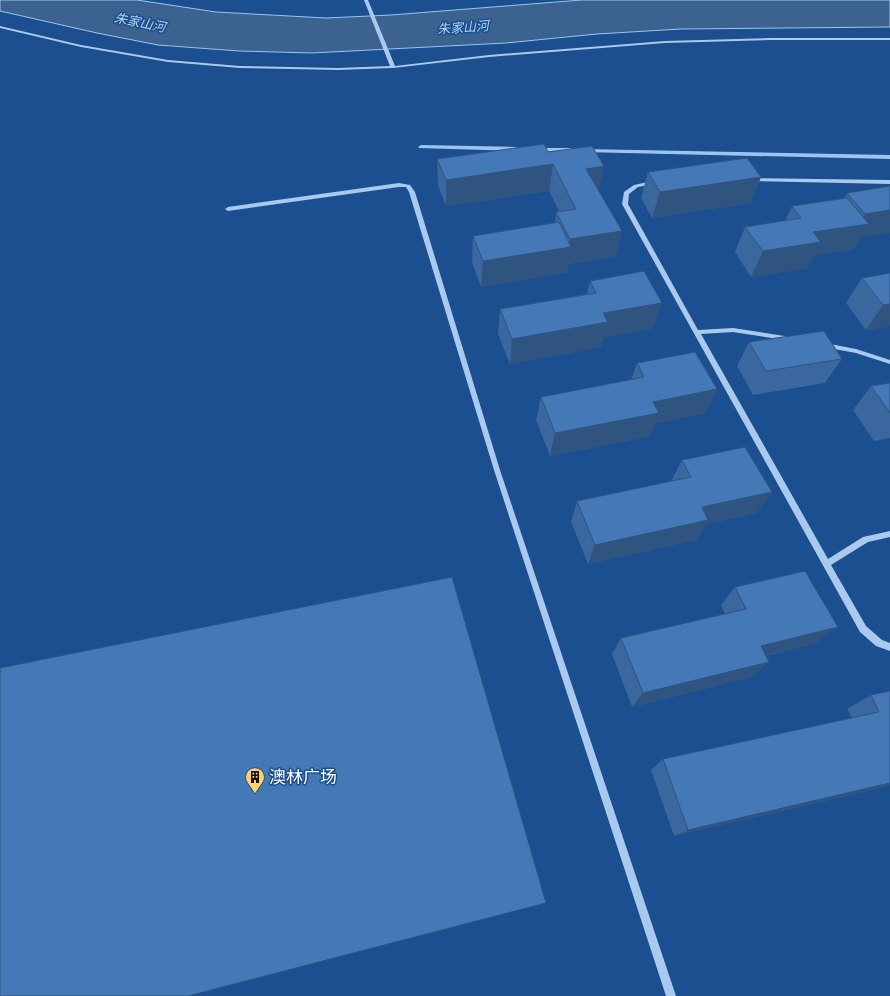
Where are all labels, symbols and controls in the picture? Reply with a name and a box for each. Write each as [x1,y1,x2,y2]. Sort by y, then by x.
water label: 朱家山河 [113,10,170,36]
water label: 朱家山河 [437,18,493,38]
building icon: 澳林广场 [244,766,266,794]
place label: 澳林广场 [269,767,337,788]

